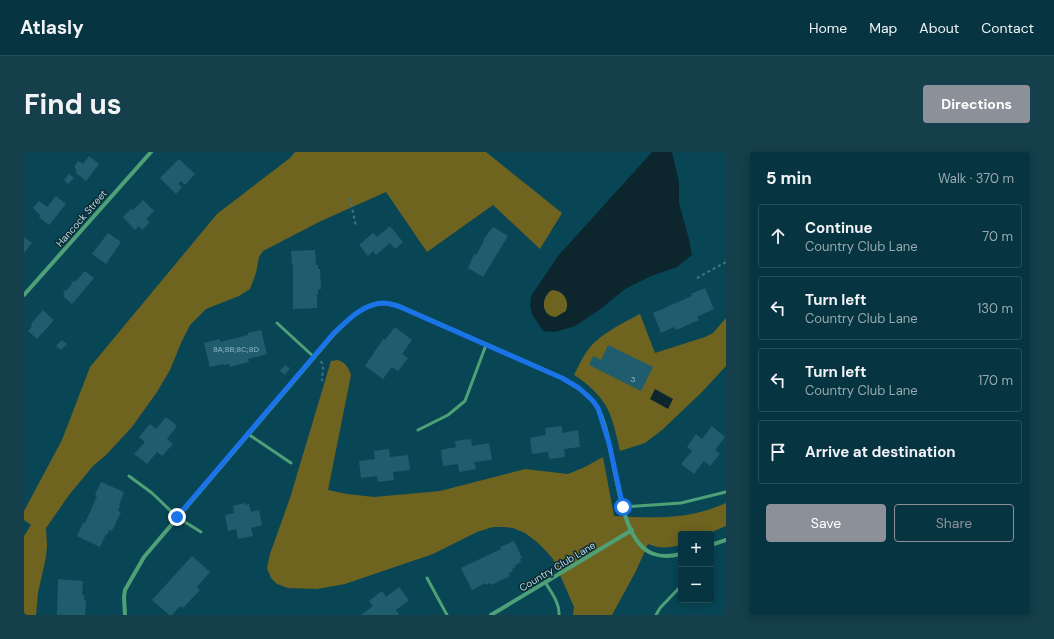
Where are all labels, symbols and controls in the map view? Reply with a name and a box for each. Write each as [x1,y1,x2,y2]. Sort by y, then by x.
text: Atlasly [20,15,84,40]
text: Home [809,19,847,37]
text: Map [869,19,897,37]
text: About [919,19,959,37]
text: Contact [981,19,1034,37]
button: Directions [923,85,1030,123]
text: Find us [24,86,122,123]
text: 5 min [766,167,812,189]
text: Walk · 370 m [938,170,1014,187]
street label: Hancock Street [53,187,110,250]
text: Continue [805,218,873,238]
icon: ahead [767,225,789,247]
text: 70 m [982,228,1013,245]
text: Country Club Lane [805,238,918,255]
text: Turn left [805,290,866,310]
icon: left [767,297,789,319]
text: 130 m [977,300,1013,317]
text: Country Club Lane [805,310,918,327]
house number: 8A;8B;8C;8D [213,344,260,354]
text: Turn left [805,362,866,382]
icon: left [767,369,789,391]
text: 170 m [978,372,1013,389]
house number: 3 [631,374,636,384]
text: Country Club Lane [805,382,918,399]
icon: arrive [767,441,789,463]
text: Arrive at destination [805,442,956,462]
route start [614,498,632,516]
button: Save [766,504,886,542]
button: Share [894,504,1014,542]
route end [168,508,186,526]
map controls [678,531,714,603]
button: + [678,531,714,567]
street label: Country Club Lane [517,538,598,594]
button: − [678,567,714,603]

